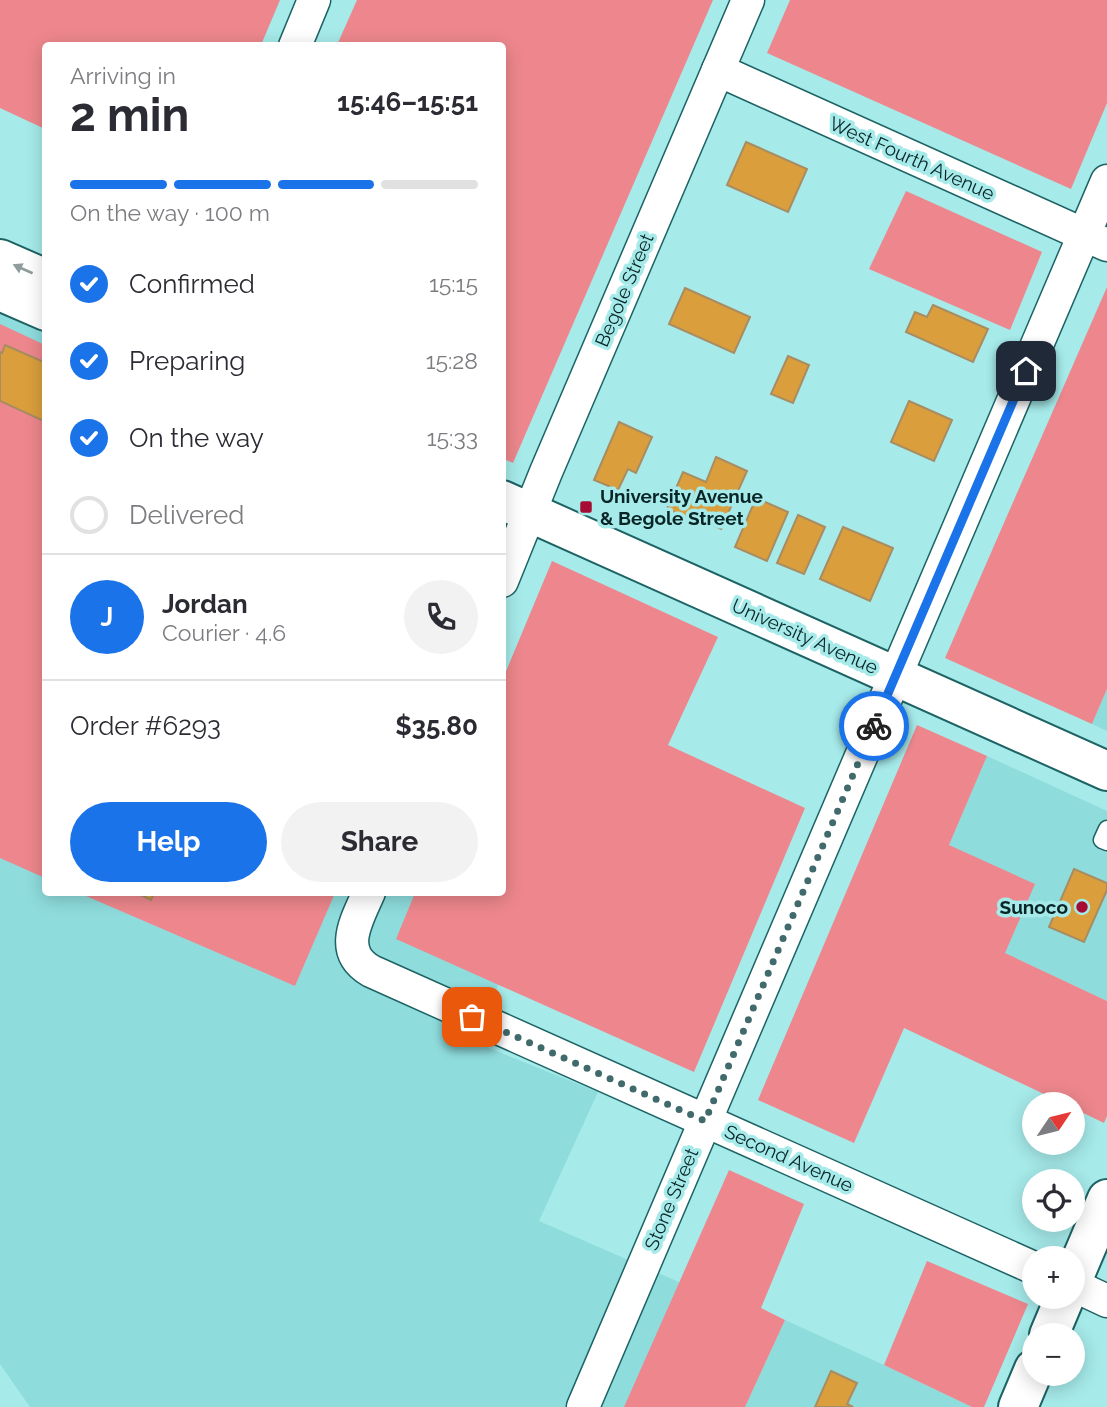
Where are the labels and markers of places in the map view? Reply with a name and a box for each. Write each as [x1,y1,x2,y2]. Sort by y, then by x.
pin [996,341,1056,401]
place label: University Avenue & Begole Street [600,485,763,529]
marker: University Avenue & Begole Street [578,499,594,515]
place label: Sunoco [1000,896,1068,918]
marker: Sunoco [1074,899,1090,915]
pin [442,987,502,1047]

